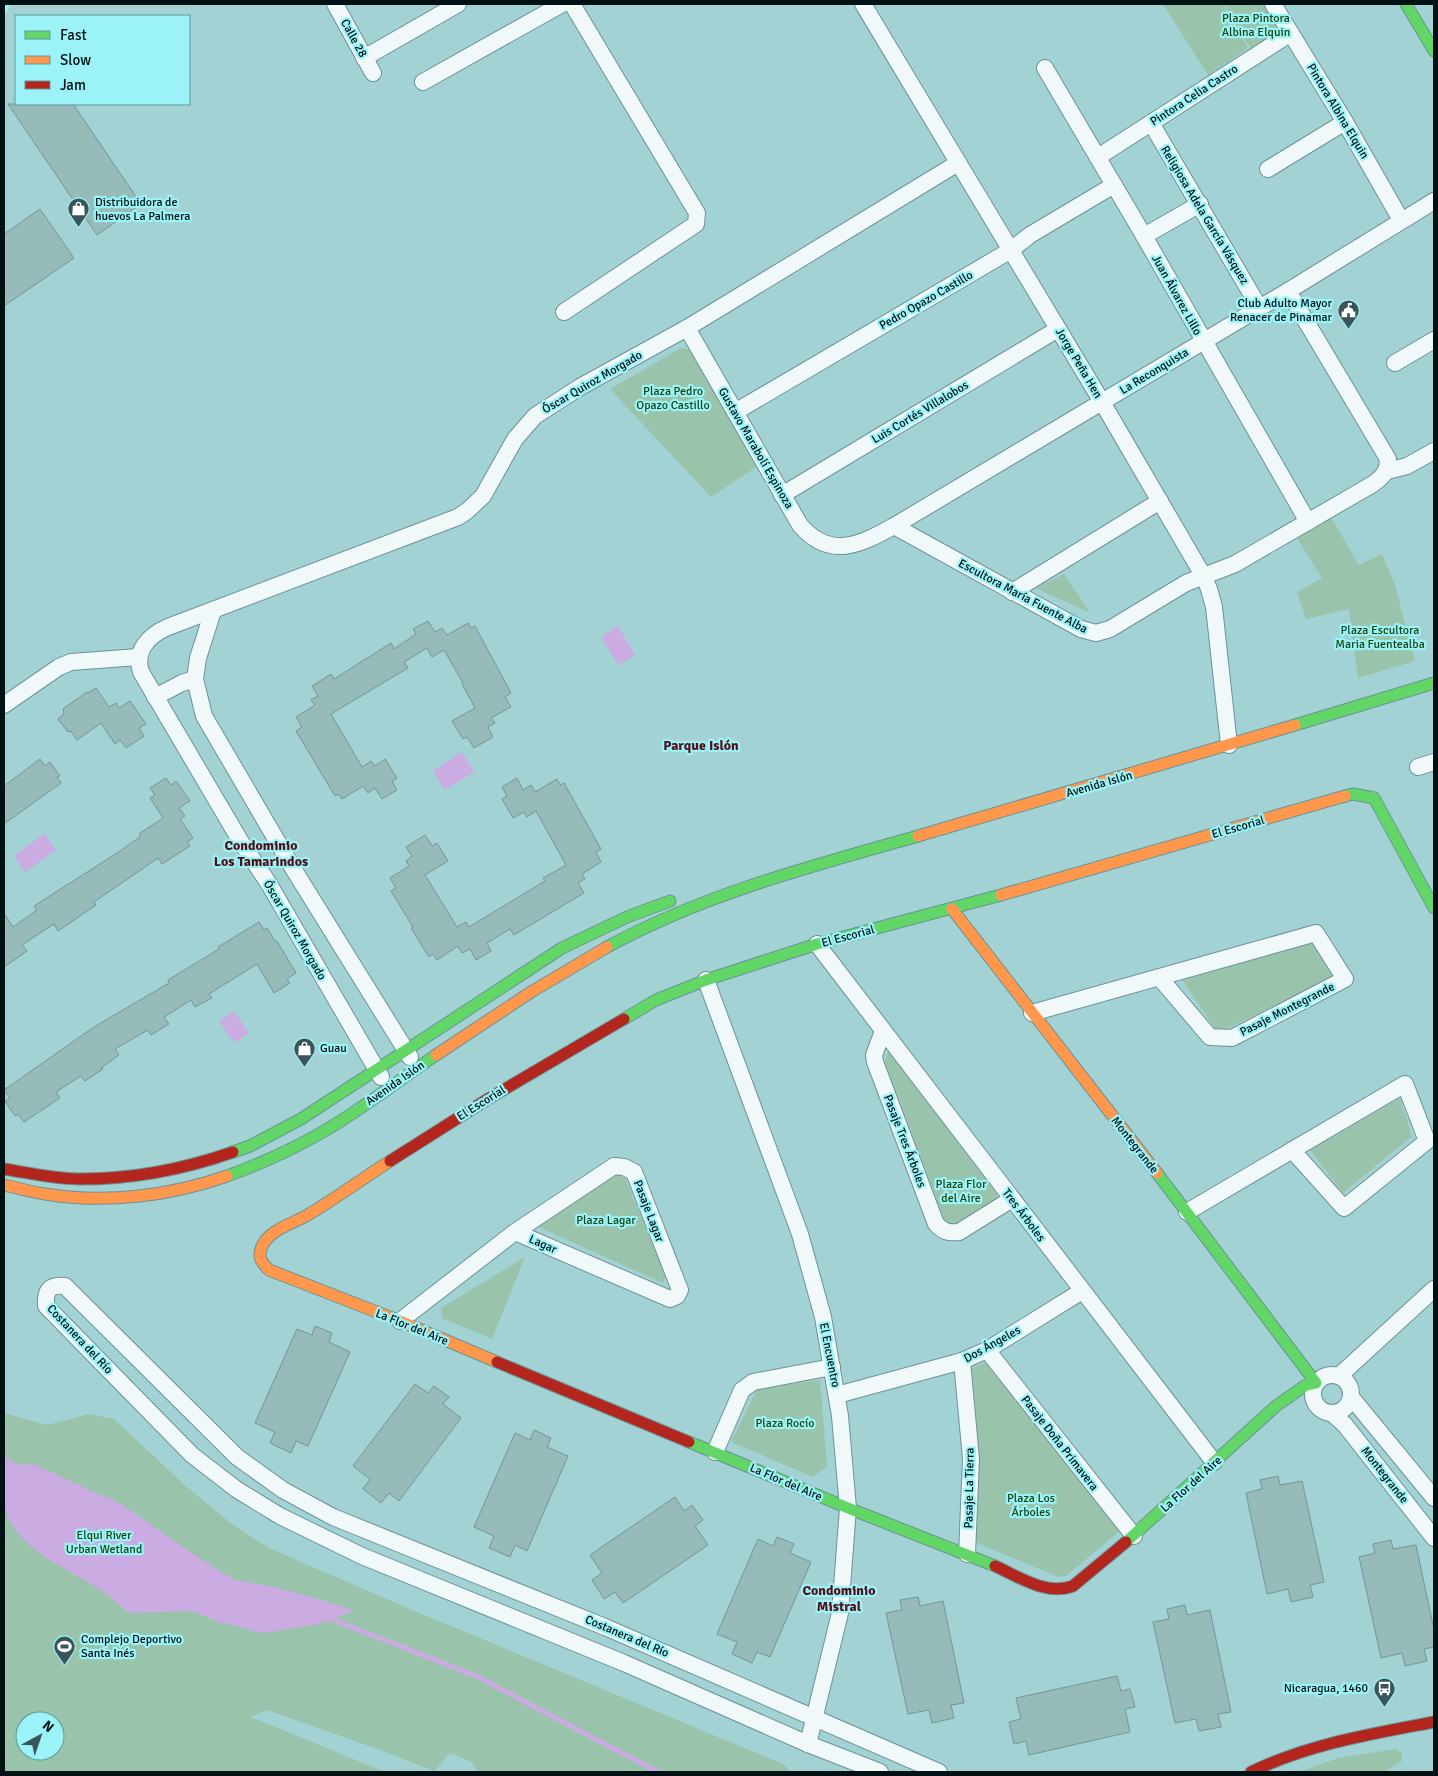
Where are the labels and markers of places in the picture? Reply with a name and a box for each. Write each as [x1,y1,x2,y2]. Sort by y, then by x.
place label: Distribuidora de huevos La Palmera [95,195,190,224]
shop icon: Distribuidora de huevos La Palmera [67,197,91,228]
place label: Club Adulto Mayor Renacer de Pinamar [1230,296,1333,325]
public building icon: Club Adulto Mayor Renacer de Pinamar [1336,298,1360,329]
shop icon: Guau [292,1036,316,1067]
place label: Guau [320,1041,347,1056]
place label: Complejo Deportivo Santa Inés [81,1632,182,1661]
sports icon: Complejo Deportivo Santa Inés [53,1634,77,1665]
bus stop icon: Nicaragua, 1460 [1372,1676,1396,1707]
place label: Nicaragua, 1460 [1284,1681,1368,1696]

